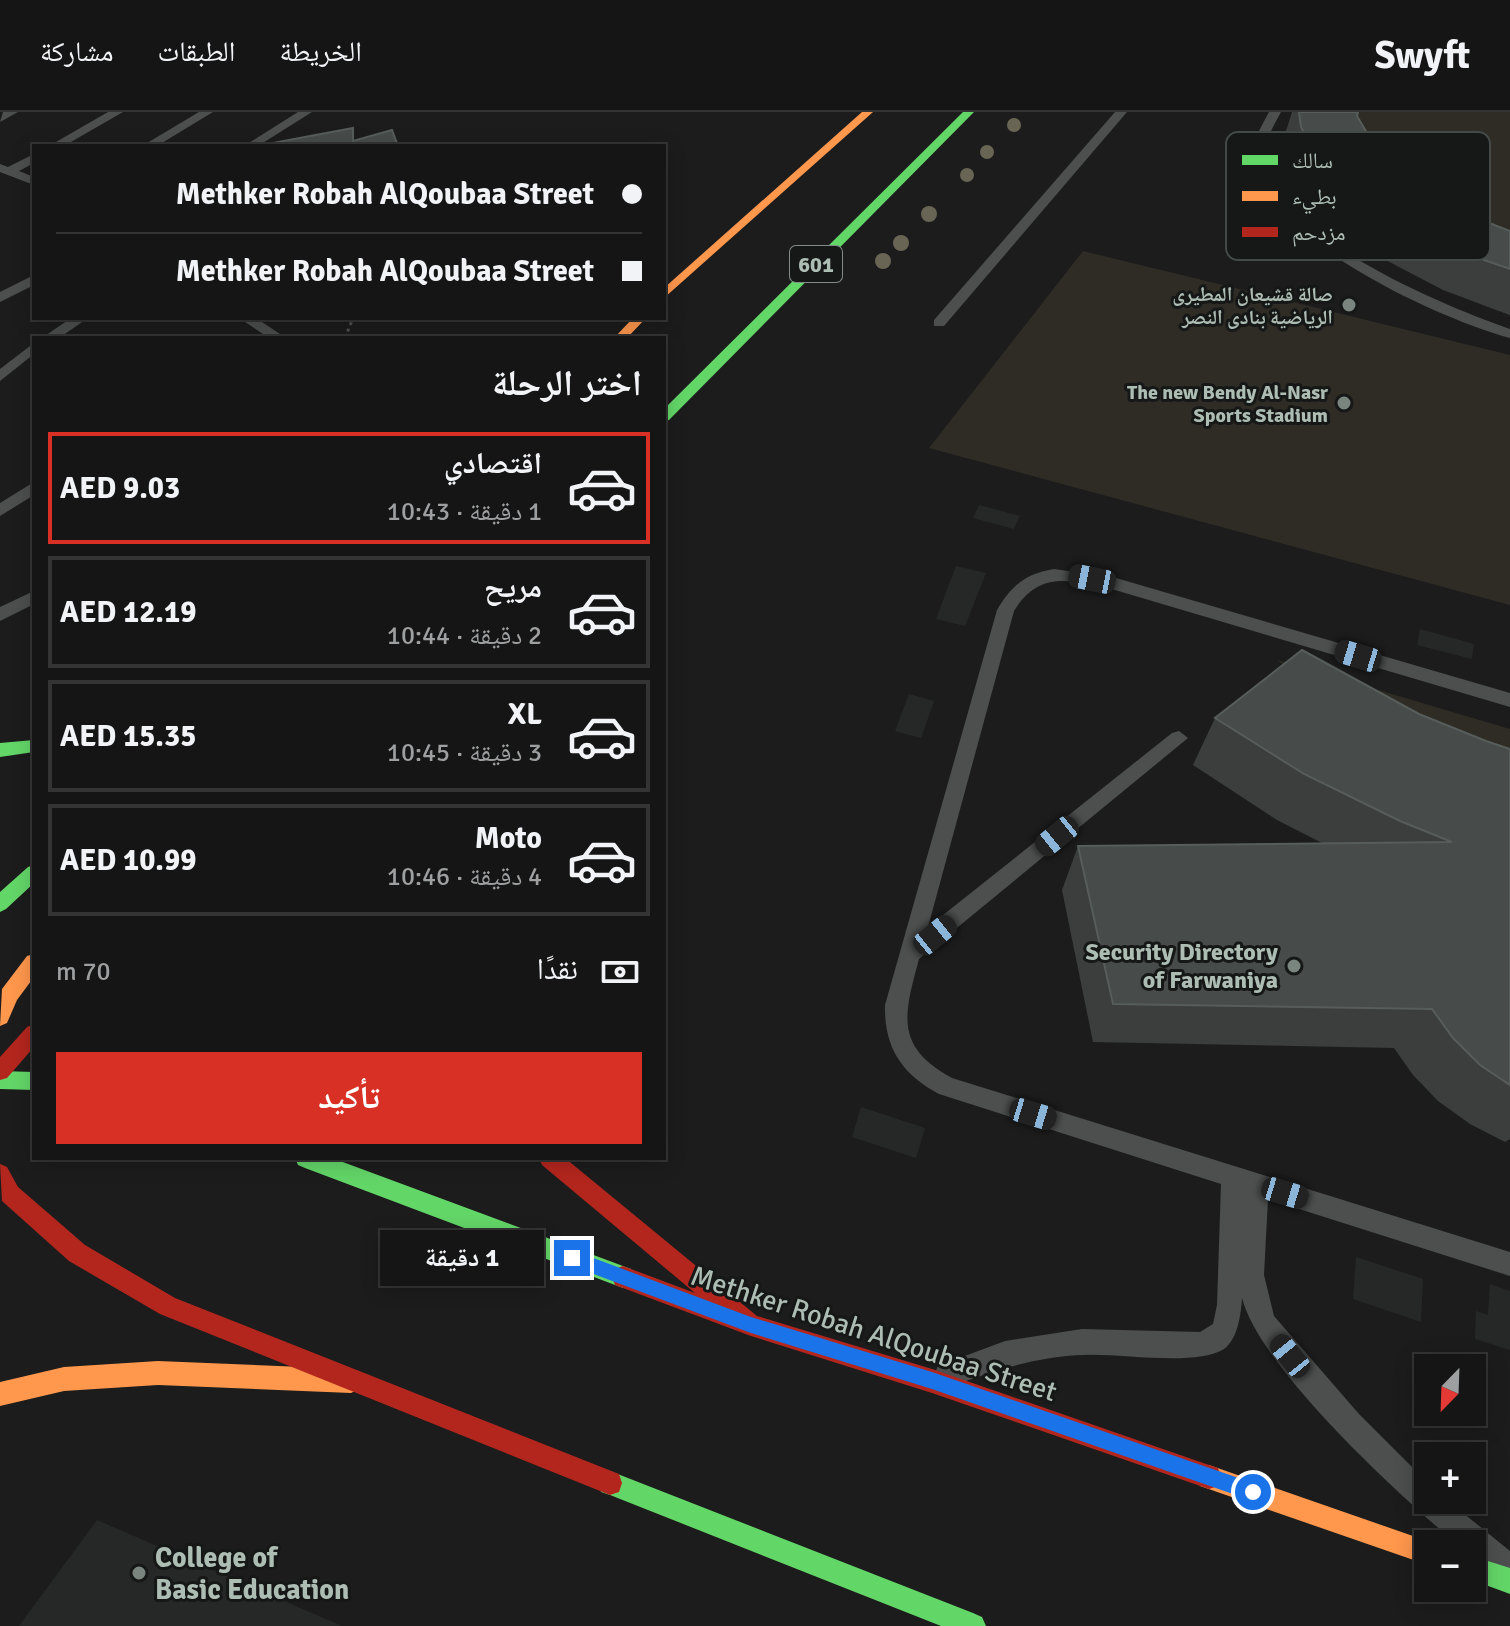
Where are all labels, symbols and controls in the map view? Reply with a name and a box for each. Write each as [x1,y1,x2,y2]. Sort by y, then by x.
text: Swyft [1374,32,1470,79]
text: مشاركة [40,35,114,69]
text: الطبقات [158,35,235,69]
text: الخريطة [279,35,362,69]
legend [1226,132,1490,260]
text: سالك [1292,147,1333,174]
text: Methker Robah AlQoubaa Street [176,176,594,213]
text: بطيء [1292,183,1337,214]
text: مزدحم [1292,219,1346,247]
road number: 601 [790,246,842,282]
text: Methker Robah AlQoubaa Street [176,253,594,290]
place label: صالة قشيعان المطيرى الرياضية بنادى النصر [1172,282,1333,330]
marker: صالة قشيعان المطيرى الرياضية بنادى النصر [1340,296,1358,314]
text: اختر الرحلة [492,361,642,406]
place label: The new Bendy Al-Nasr Sports Stadium [1127,380,1328,428]
marker: The new Bendy Al-Nasr Sports Stadium [1335,394,1353,412]
text: اقتصادي [444,445,542,482]
icon: car [566,452,638,524]
text: AED 9.03 [60,470,180,507]
text: 1 دقيقة · 10:43 [387,496,542,528]
car [1066,563,1118,595]
text: مريح [484,569,542,606]
icon: car [566,576,638,648]
text: AED 12.19 [60,594,196,631]
text: 2 دقيقة · 10:44 [387,620,542,652]
car [1332,638,1384,674]
text: XL [508,696,542,733]
icon: car [566,700,638,772]
text: AED 15.35 [60,718,196,755]
text: 3 دقيقة · 10:45 [387,737,542,769]
car [1031,812,1083,860]
text: Moto [475,820,542,857]
icon: car [566,824,638,896]
text: AED 10.99 [60,842,196,879]
text: 4 دقيقة · 10:46 [387,861,542,893]
car [909,911,961,959]
place label: Security Directory of Farwaniya [1085,937,1278,995]
icon: cash [598,950,642,994]
text: نقدًا [537,951,578,988]
text: 70 m [56,956,111,988]
marker: Security Directory of Farwaniya [1285,957,1303,975]
button: تأكيد [56,1052,642,1144]
car [1007,1096,1059,1132]
car [1259,1175,1311,1211]
callout: 1 دقيقة [380,1230,544,1286]
route end [554,1240,590,1276]
text: 1 دقيقة [425,1242,499,1274]
street label: Methker Robah AlQoubaa Street [687,1259,1061,1409]
car [1266,1330,1314,1382]
north arrow [1414,1354,1486,1426]
map controls [1414,1354,1486,1602]
button: + [1414,1442,1486,1514]
route start [1235,1474,1271,1510]
button: − [1414,1530,1486,1602]
place label: College of Basic Education [155,1541,349,1607]
marker: College of Basic Education [130,1564,148,1582]

